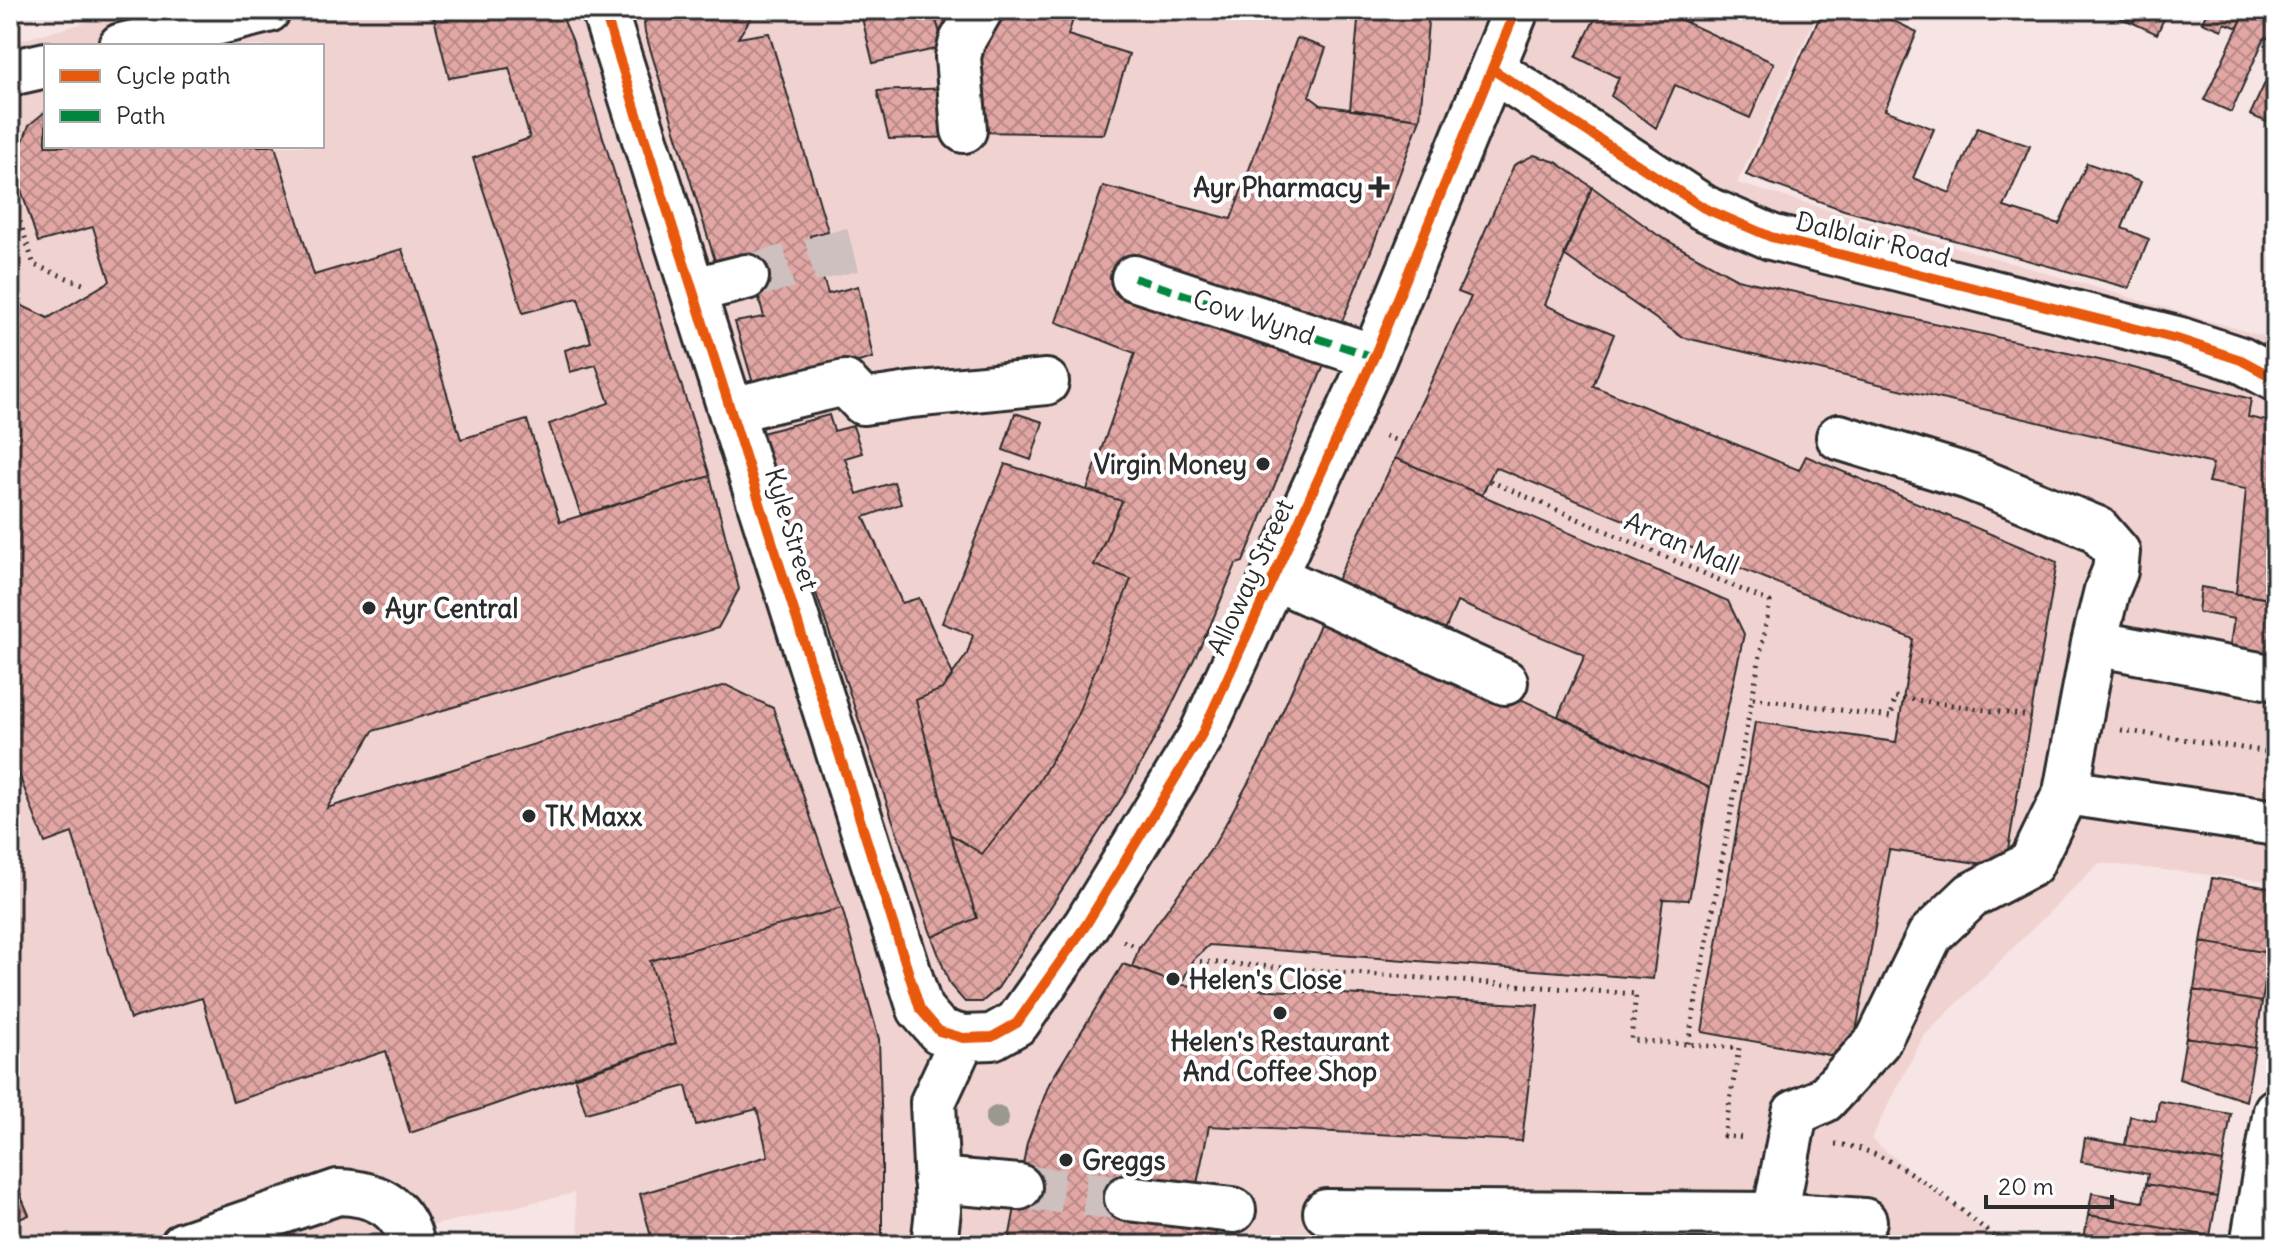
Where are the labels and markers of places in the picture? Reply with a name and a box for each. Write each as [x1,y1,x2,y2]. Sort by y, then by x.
place label: Ayr Pharmacy [1193,171,1363,204]
marker: Ayr Pharmacy [1370,178,1388,196]
place label: Virgin Money [1094,448,1247,481]
marker: Virgin Money [1254,455,1272,473]
place label: Ayr Central [385,592,518,625]
marker: Ayr Central [360,599,378,617]
place label: TK Maxx [545,800,642,833]
marker: TK Maxx [520,807,538,825]
place label: Helen's Close [1189,963,1342,996]
marker: Helen's Close [1164,970,1182,988]
marker: Helen's Restaurant And Coffee Shop [1271,1004,1289,1022]
place label: Helen's Restaurant And Coffee Shop [1170,1025,1390,1088]
place label: Greggs [1082,1144,1166,1177]
marker: Greggs [1057,1151,1075,1169]

